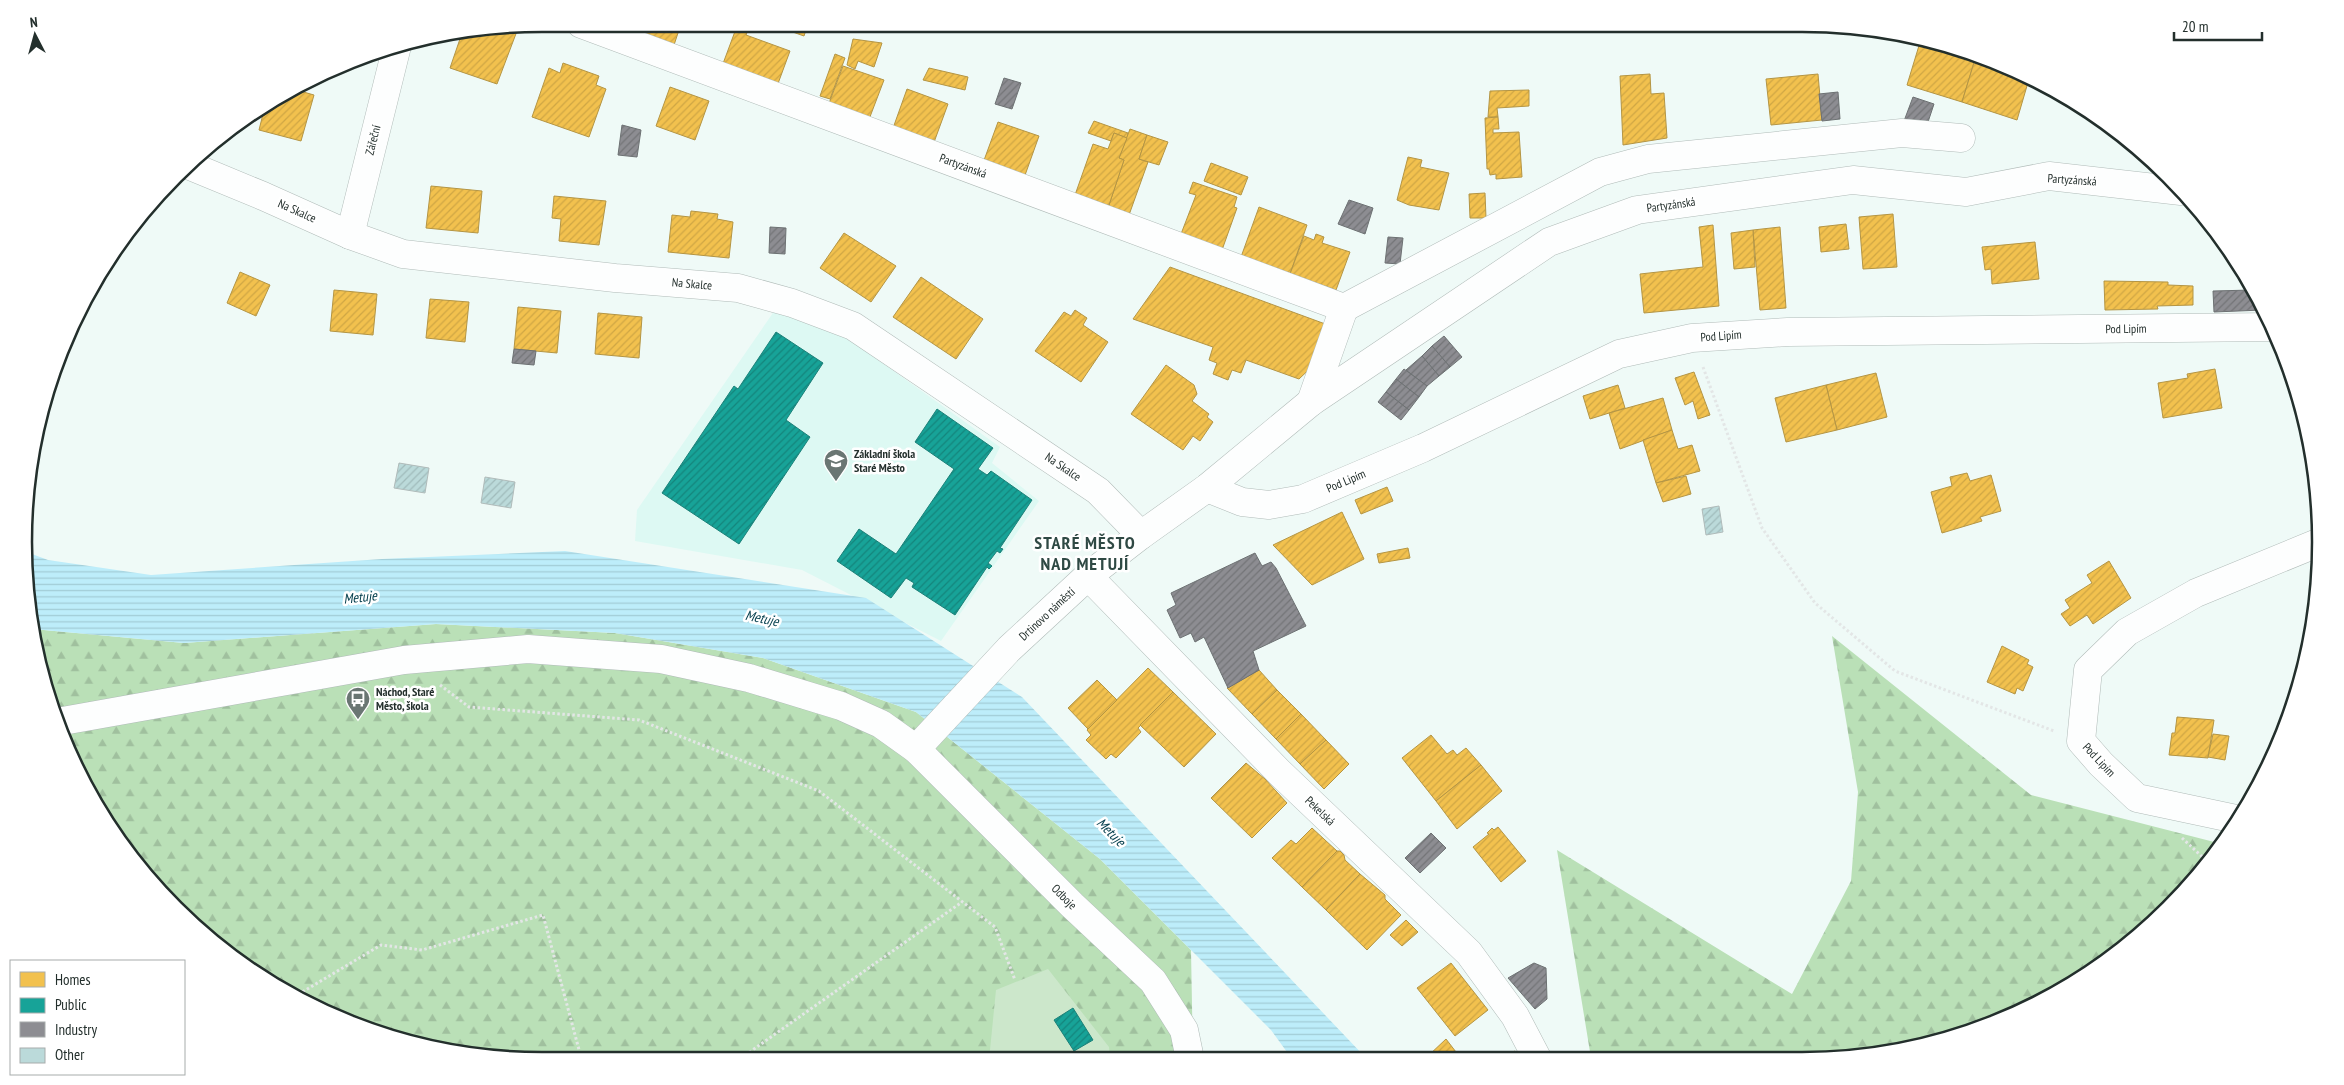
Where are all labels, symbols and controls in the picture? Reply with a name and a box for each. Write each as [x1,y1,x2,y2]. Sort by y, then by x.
north arrow [10,10,60,60]
scale bar [2174,10,2262,42]
text: N [29,13,38,31]
text: 20 m [2182,17,2208,36]
street label: Zářeční [362,123,384,156]
street label: Partyzánská [938,150,989,181]
street label: Partyzánská [2047,170,2097,189]
street label: Partyzánská [1646,194,1696,215]
street label: Na Skalce [276,196,319,226]
street label: Na Skalce [671,274,713,293]
street label: Pod Lipím [2105,321,2147,336]
street label: Pod Lipím [1700,327,1742,344]
place label: Základní škola Staré Město [854,446,915,475]
school or university icon: Základní škola Staré Město [823,448,849,482]
street label: Na Skalce [1042,449,1084,484]
street label: Pod Lipím [1324,466,1368,495]
district label: STARÉ MĚSTO NAD METUJÍ [1034,531,1136,575]
street label: Drtinovo náměstí [1015,584,1078,643]
water label: Metuje [342,586,379,608]
water label: Metuje [744,606,781,631]
place label: Náchod, Staré Město, škola [376,684,434,713]
bus stop icon: Náchod, Staré Město, škola [345,686,371,720]
street label: Pod Lipím [2080,739,2119,780]
street label: Pekelská [1302,793,1339,829]
water label: Metuje [1093,814,1130,851]
street label: Odboje [1049,881,1080,912]
legend [10,960,185,1075]
text: Homes [55,970,91,989]
text: Public [55,995,87,1014]
text: Industry [55,1020,97,1039]
text: Other [55,1045,85,1064]

